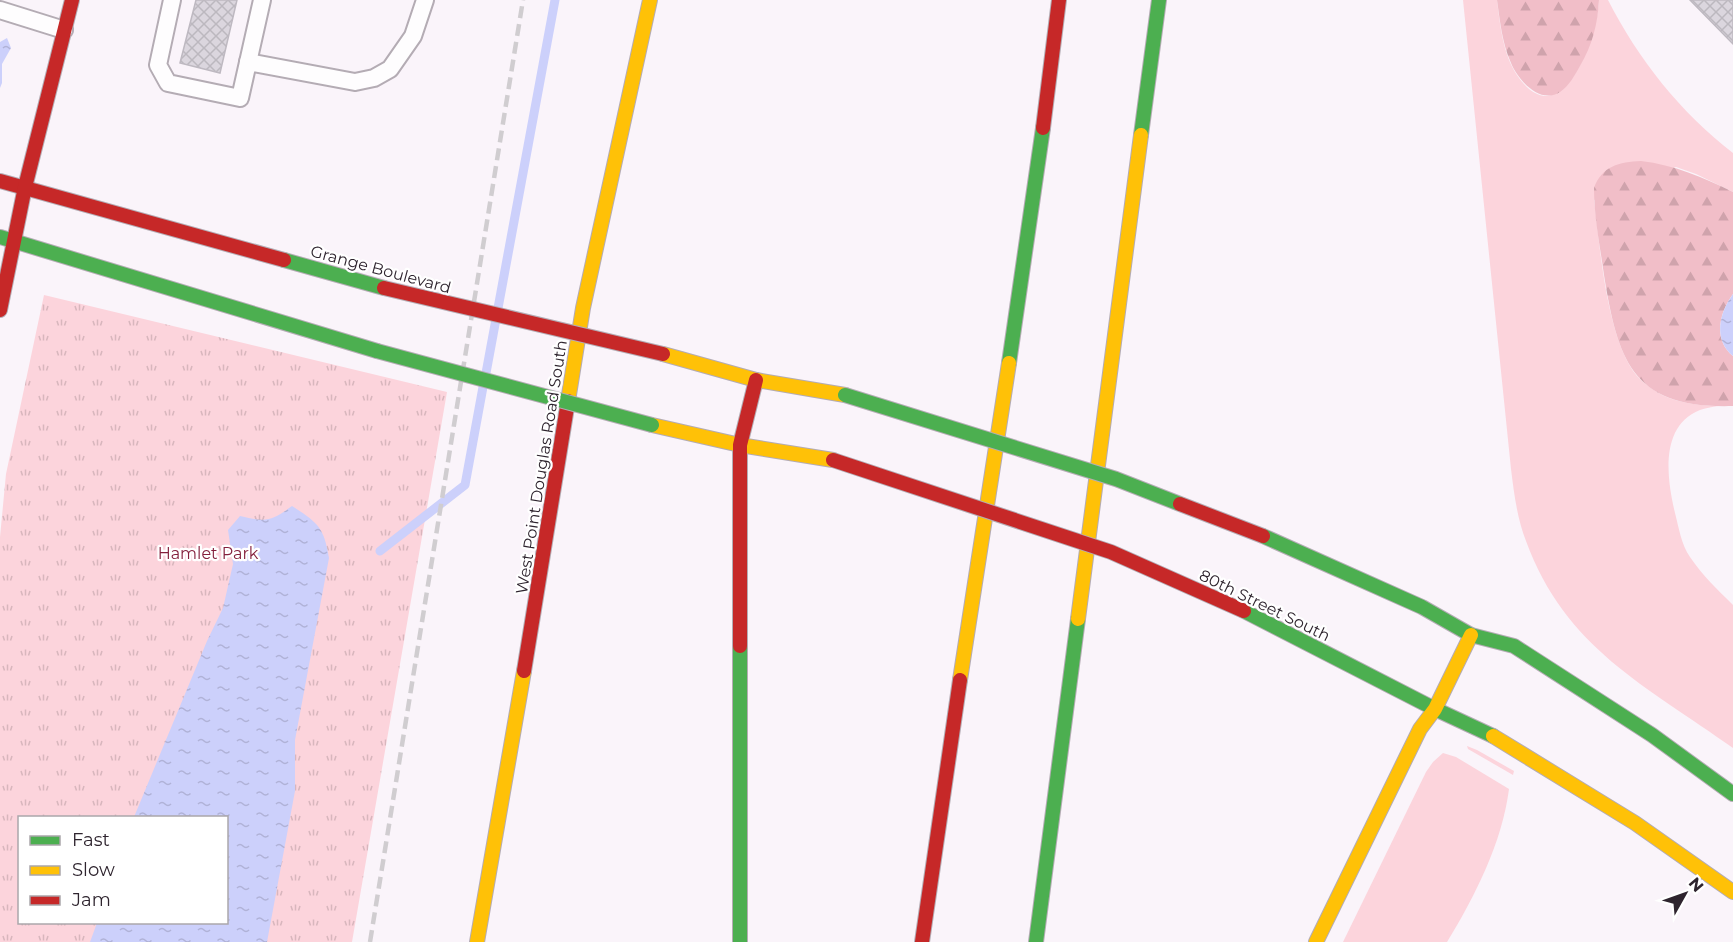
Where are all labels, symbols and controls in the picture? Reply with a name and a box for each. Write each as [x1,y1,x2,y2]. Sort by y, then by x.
street label: Grange Boulevard [309,242,453,297]
street label: West Point Douglas Road South [512,339,571,595]
park label: Hamlet Park [158,544,259,563]
street label: 80th Street South [1196,566,1333,645]
legend [18,816,228,924]
text: Fast [72,829,110,851]
text: Slow [72,859,115,881]
north arrow [1655,864,1715,924]
text: N [1685,874,1708,896]
text: Jam [71,889,111,911]

